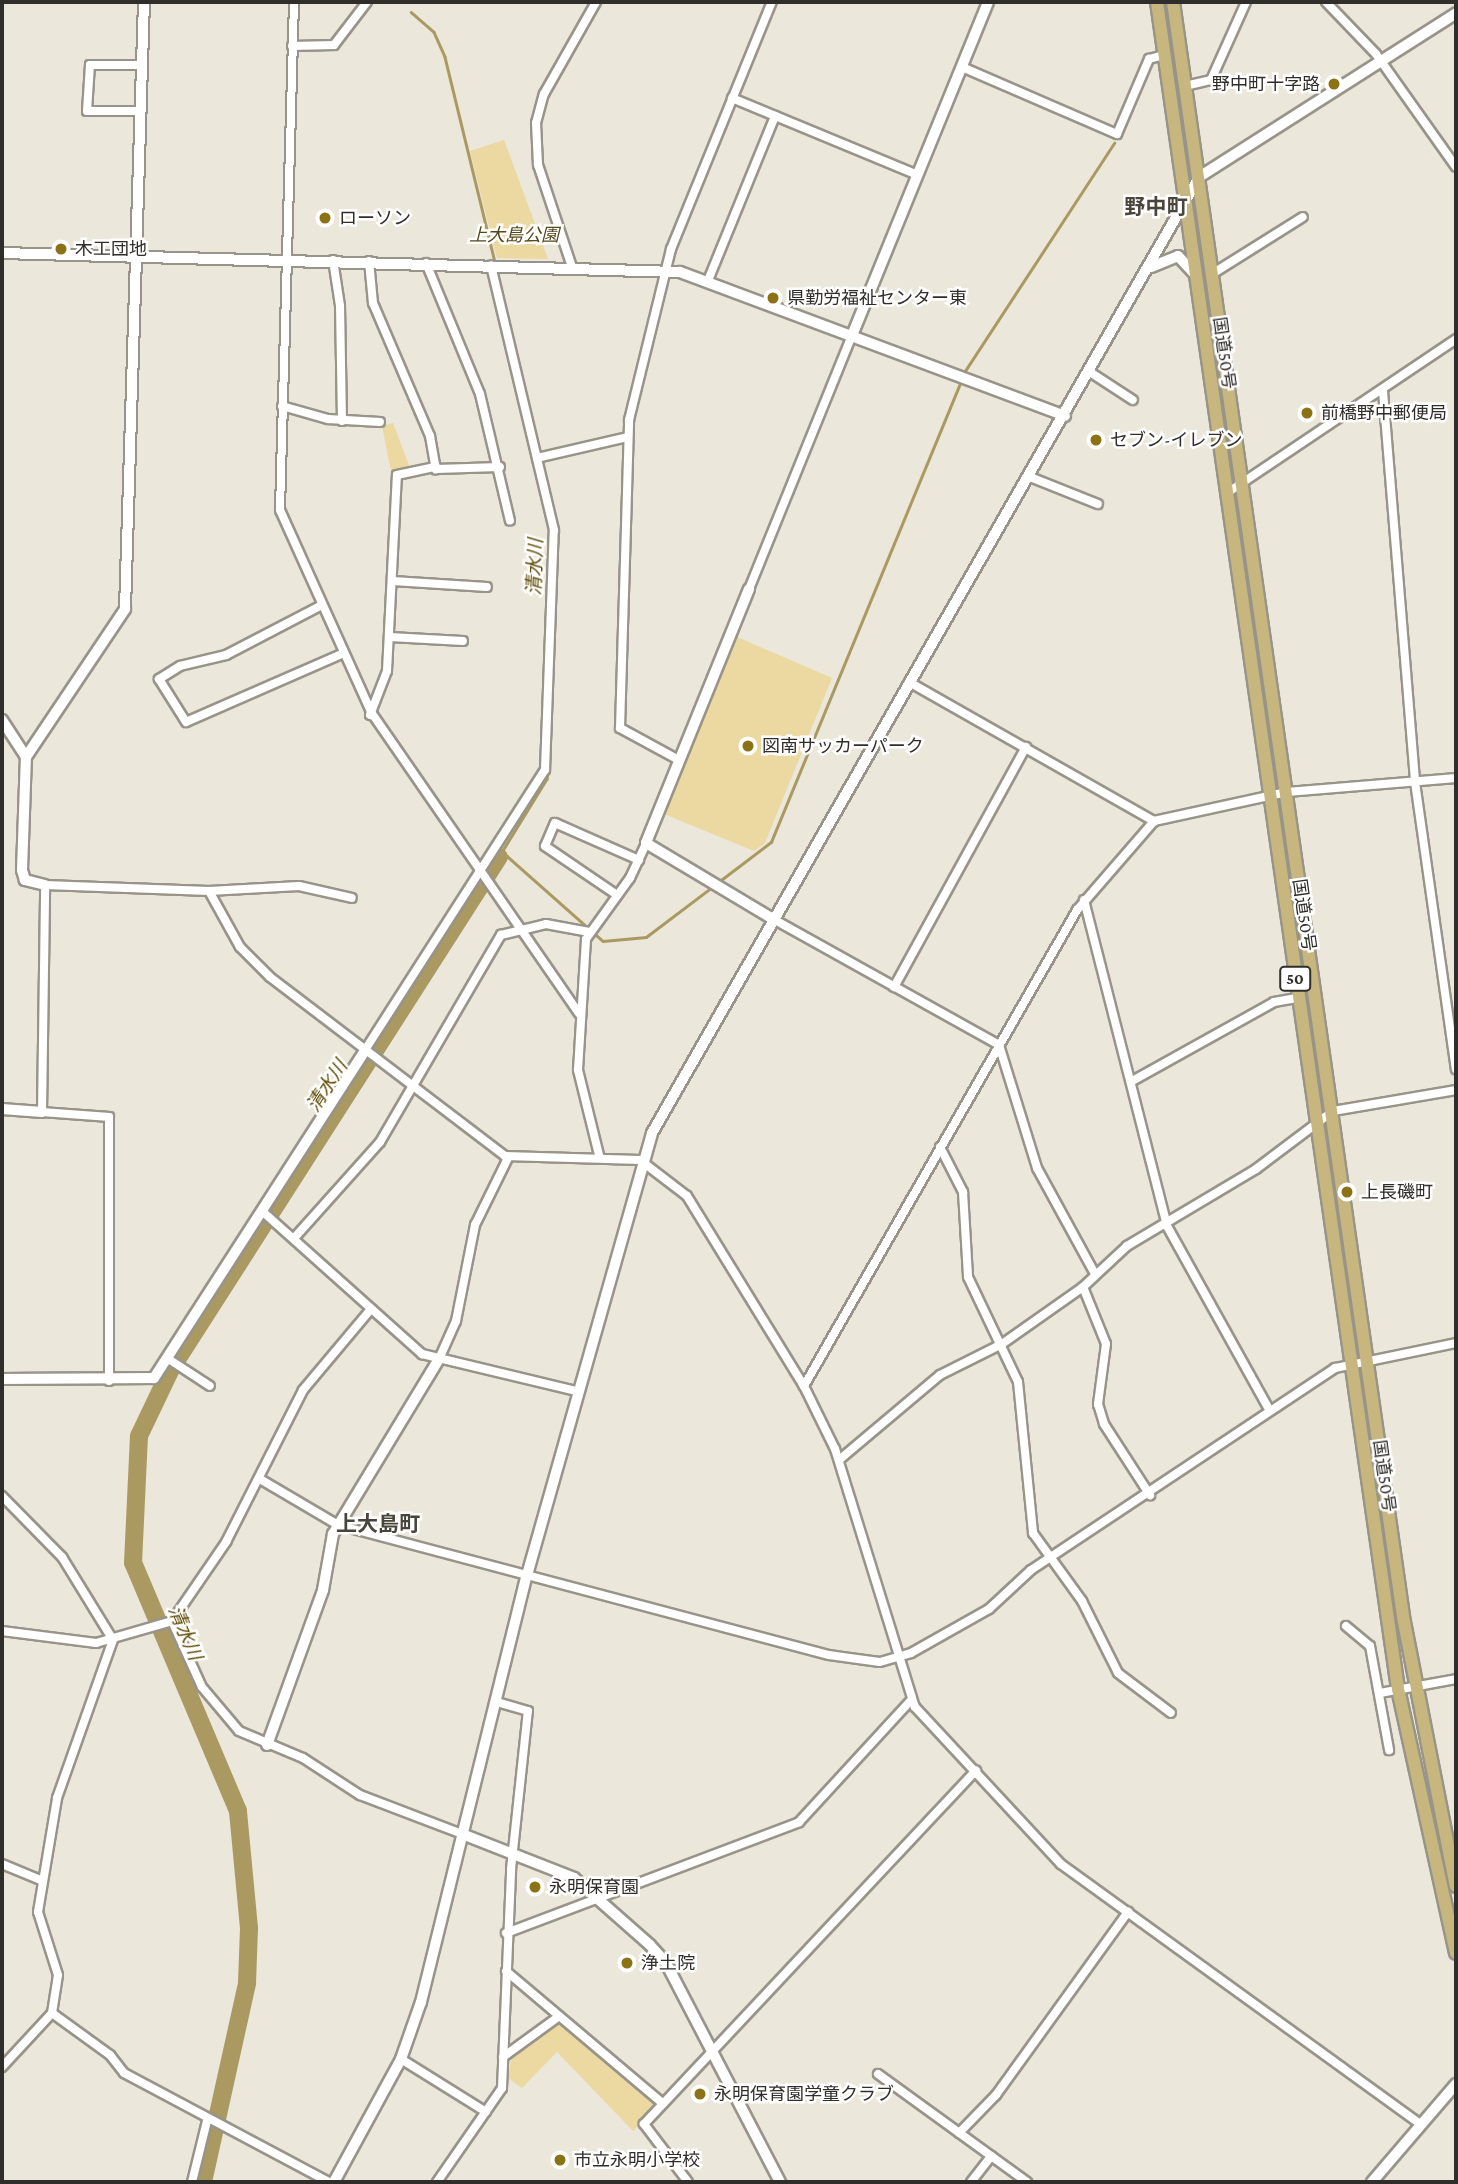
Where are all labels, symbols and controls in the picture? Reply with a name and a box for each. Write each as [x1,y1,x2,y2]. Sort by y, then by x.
place label: 野中町十字路 [1212,73,1320,95]
marker: 野中町十字路 [1326,76,1342,92]
district label: 野中町 [1125,194,1187,220]
place label: ローソン [339,207,411,229]
marker: ローソン [317,210,333,226]
park label: 上大島公園 [469,224,559,246]
place label: 木工団地 [75,238,147,260]
marker: 木工団地 [53,241,69,257]
place label: 県勤労福祉センター東 [787,287,967,309]
marker: 県勤労福祉センター東 [765,290,781,306]
street label: 国道50号 [1208,316,1240,390]
place label: 前橋野中郵便局 [1321,402,1447,424]
marker: 前橋野中郵便局 [1299,405,1315,421]
place label: セブン-イレブン [1110,429,1243,451]
marker: セブン-イレブン [1088,432,1104,448]
water label: 清水川 [523,538,547,596]
place label: 図南サッカーパーク [762,735,924,757]
marker: 図南サッカーパーク [740,738,756,754]
street label: 国道50号 [1288,878,1320,952]
road number: 50 [1278,967,1312,992]
water label: 清水川 [302,1056,352,1116]
place label: 上長磯町 [1361,1181,1433,1203]
marker: 上長磯町 [1339,1184,1355,1200]
street label: 国道50号 [1368,1439,1400,1513]
district label: 上大島町 [336,1511,420,1537]
water label: 清水川 [163,1602,207,1664]
place label: 永明保育園 [549,1876,639,1898]
marker: 永明保育園 [527,1879,543,1895]
place label: 浄土院 [641,1952,695,1974]
marker: 浄土院 [619,1955,635,1971]
place label: 永明保育園学童クラブ [714,2083,894,2105]
marker: 永明保育園学童クラブ [692,2086,708,2102]
place label: 市立永明小学校 [574,2149,700,2171]
marker: 市立永明小学校 [552,2152,568,2168]

